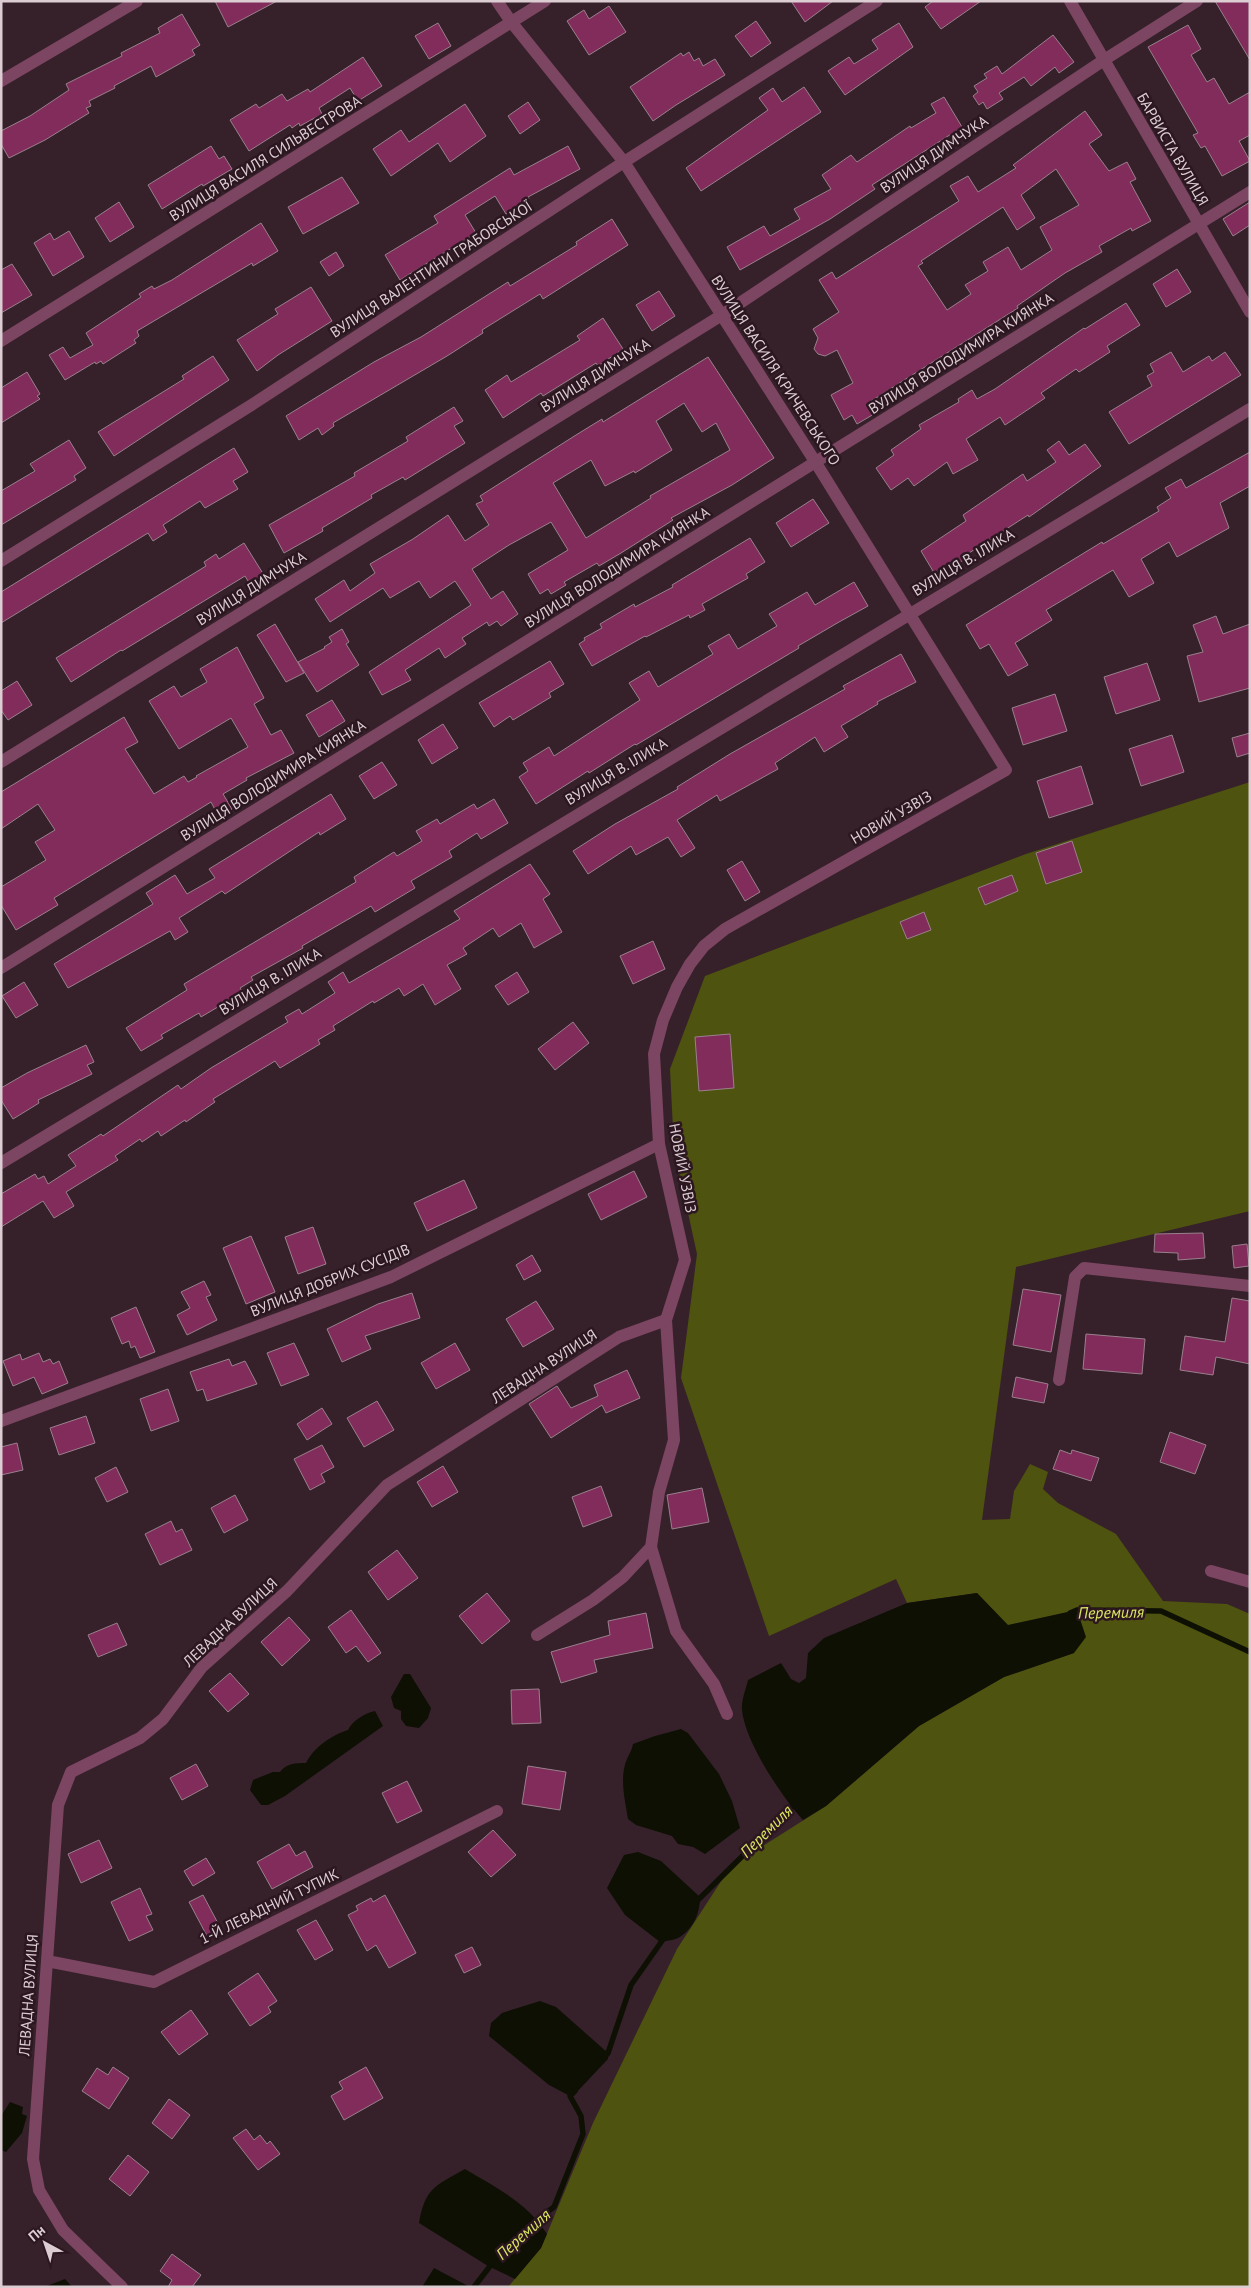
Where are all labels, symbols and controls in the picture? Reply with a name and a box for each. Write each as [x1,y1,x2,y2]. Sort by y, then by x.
street label: БАРВИСТА ВУЛИЦЯ [1133,89,1213,209]
street label: ВУЛИЦЯ ВАСИЛЯ СИЛЬВЕСТРОВА [166,91,365,225]
street label: ВУЛИЦЯ ДИМЧУКА [876,111,992,197]
street label: ВУЛИЦЯ ВАЛЕНТИНИ ГРАБОВСЬКОЇ [326,196,536,342]
street label: ВУЛИЦЯ ВАСИЛЯ КРИЧЕВСЬКОГО [707,271,845,469]
street label: ВУЛИЦЯ ВОЛОДИМИРА КИЯНКА [865,288,1057,418]
street label: ВУЛИЦЯ ДИМЧУКА [537,333,654,416]
street label: ВУЛИЦЯ ВОЛОДИМИРА КИЯНКА [521,502,713,632]
street label: ВУЛИЦЯ В. ІЛИКА [909,524,1018,600]
street label: ВУЛИЦЯ ДИМЧУКА [193,546,310,629]
street label: ВУЛИЦЯ ВОЛОДИМИРА КИЯНКА [177,715,369,845]
street label: ВУЛИЦЯ В. ІЛИКА [562,733,671,809]
street label: НОВИЙ УЗВІЗ [847,786,935,848]
street label: ВУЛИЦЯ В. ІЛИКА [216,943,325,1019]
street label: НОВИЙ УЗВІЗ [665,1122,701,1214]
street label: ВУЛИЦЯ ДОБРИХ СУСІДІВ [247,1239,413,1321]
street label: ЛЕВАДНА ВУЛИЦЯ [487,1325,600,1408]
street label: ЛЕВАДНА ВУЛИЦЯ [178,1573,281,1671]
water label: Перемиля [1078,1601,1145,1623]
water label: Перемиля [735,1800,797,1862]
street label: 1-Й ЛЕВАДНИЙ ТУПИК [196,1864,342,1948]
street label: ЛЕВАДНА ВУЛИЦЯ [14,1933,42,2058]
water label: Перемиля [492,2204,555,2264]
north arrow [20,2218,70,2268]
text: Пн [25,2221,49,2245]

